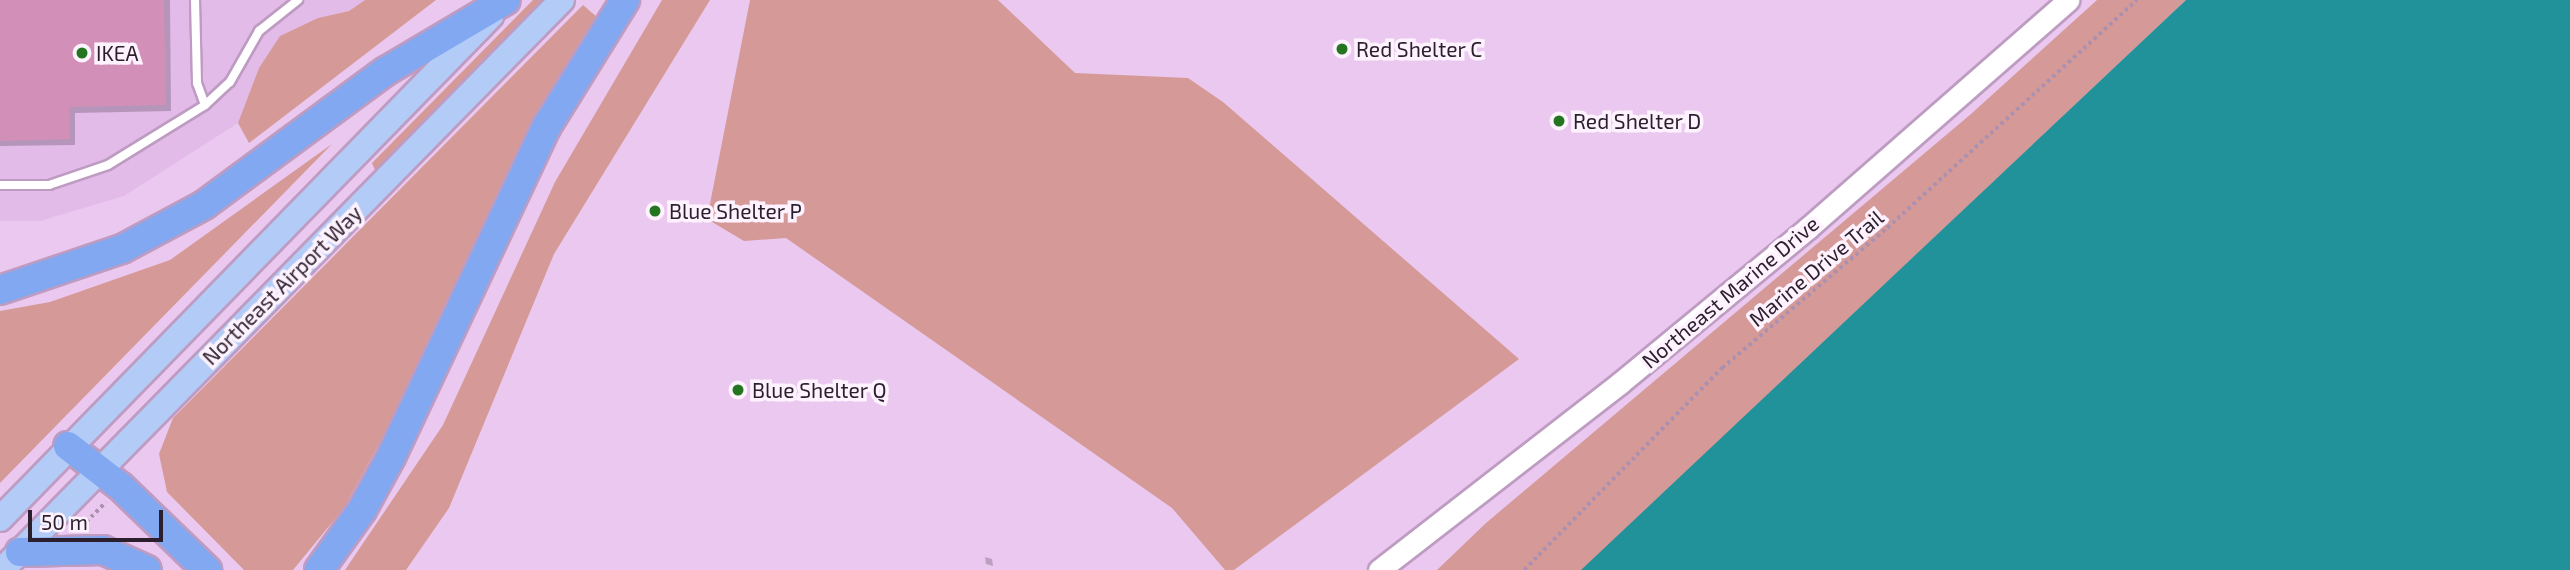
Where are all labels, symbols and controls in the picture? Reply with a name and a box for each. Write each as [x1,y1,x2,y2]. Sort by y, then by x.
place label: Red Shelter C [1356,36,1483,62]
place label: IKEA [96,40,139,66]
marker: Red Shelter C [1334,41,1350,57]
marker: IKEA [74,45,90,61]
place label: Red Shelter D [1573,108,1702,134]
marker: Red Shelter D [1551,113,1567,129]
place label: Blue Shelter P [669,198,802,224]
street label: Northeast Airport Way [197,200,367,370]
marker: Blue Shelter P [647,203,663,219]
street label: Marine Drive Trail [1744,204,1888,332]
street label: Northeast Marine Drive [1636,211,1824,373]
place label: Blue Shelter Q [752,377,887,403]
marker: Blue Shelter Q [730,382,746,398]
scale bar [32,496,166,540]
text: 50 m [41,509,88,534]

